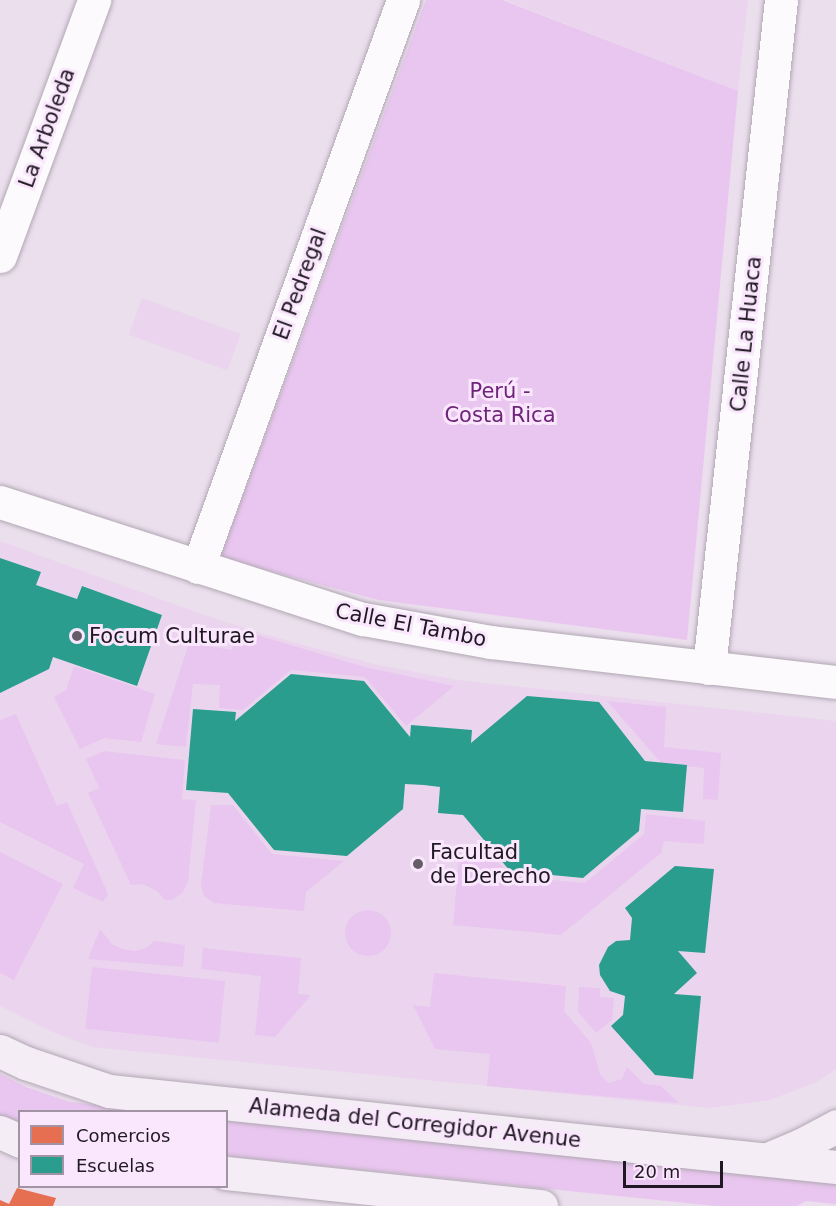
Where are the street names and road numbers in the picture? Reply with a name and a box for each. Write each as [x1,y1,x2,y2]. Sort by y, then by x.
street label: La Arboleda [14,65,80,191]
street label: El Pedregal [268,225,332,343]
street label: Calle La Huaca [725,255,767,413]
street label: Calle El Tambo [333,598,489,652]
street label: Alameda del Corregidor Avenue [248,1093,582,1153]

